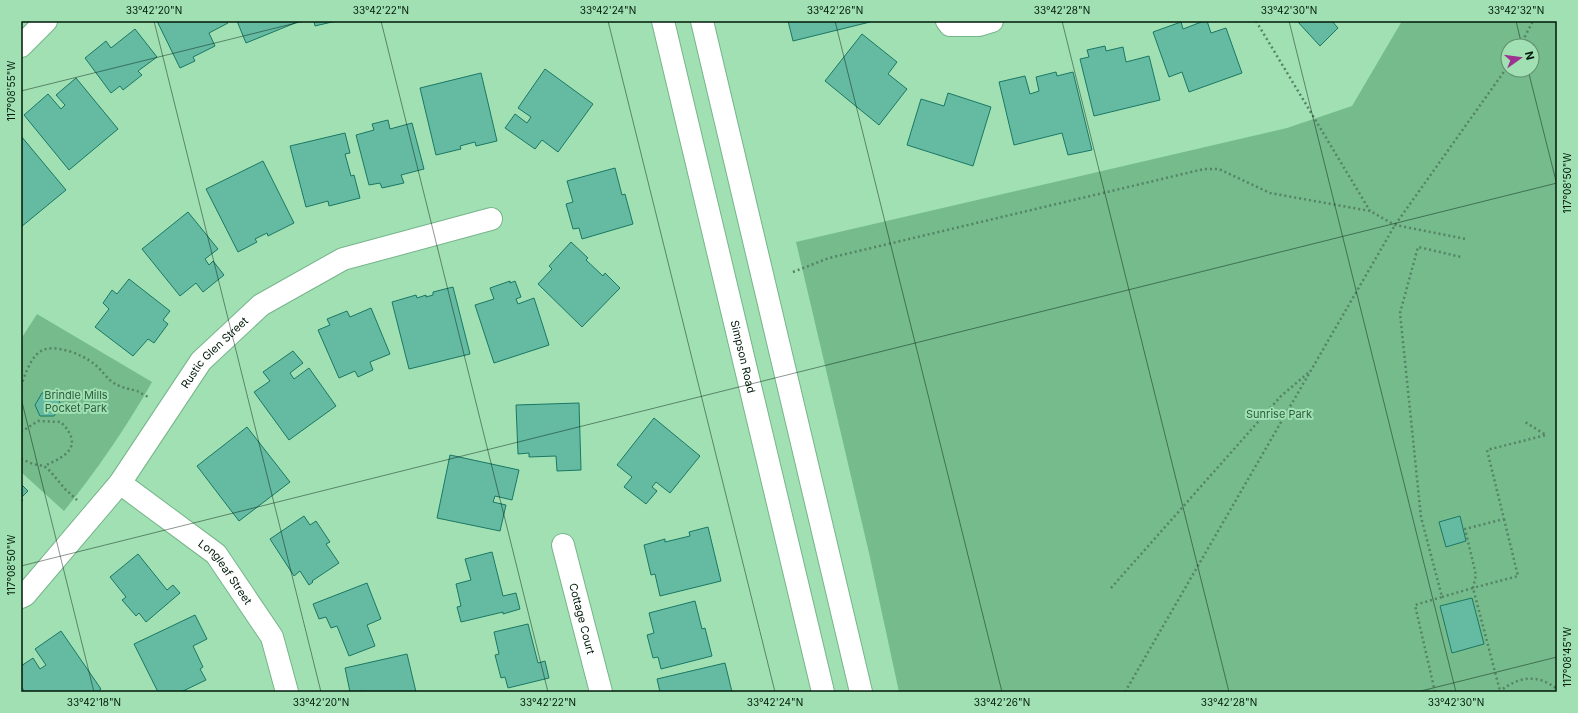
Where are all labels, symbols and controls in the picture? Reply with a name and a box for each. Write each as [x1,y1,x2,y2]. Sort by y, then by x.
text: 33°42'20"N [126,4,182,16]
text: 33°42'22"N [353,4,409,16]
text: 33°42'24"N [580,4,636,16]
text: 33°42'26"N [807,4,863,16]
text: 33°42'28"N [1034,4,1090,16]
text: 33°42'30"N [1261,4,1317,16]
text: 33°42'32"N [1488,4,1544,16]
north arrow [1500,38,1540,78]
text: N [1522,50,1538,61]
text: 117°08'55"W [5,61,17,121]
text: 117°08'50"W [1561,152,1573,213]
street label: Rustic Glen Street [178,313,251,391]
street label: Simpson Road [728,319,758,395]
park label: Brindle Mills Pocket Park [44,388,108,415]
park label: Sunrise Park [1246,407,1312,421]
text: 117°08'50"W [5,534,17,595]
street label: Longleaf Street [196,536,255,608]
street label: Cottage Court [566,581,598,656]
text: 117°08'45"W [1561,627,1573,687]
text: 33°42'18"N [67,696,121,708]
text: 33°42'20"N [293,696,349,708]
text: 33°42'22"N [520,696,576,708]
text: 33°42'24"N [747,696,803,708]
text: 33°42'26"N [974,696,1030,708]
text: 33°42'28"N [1201,696,1257,708]
text: 33°42'30"N [1428,696,1484,708]

